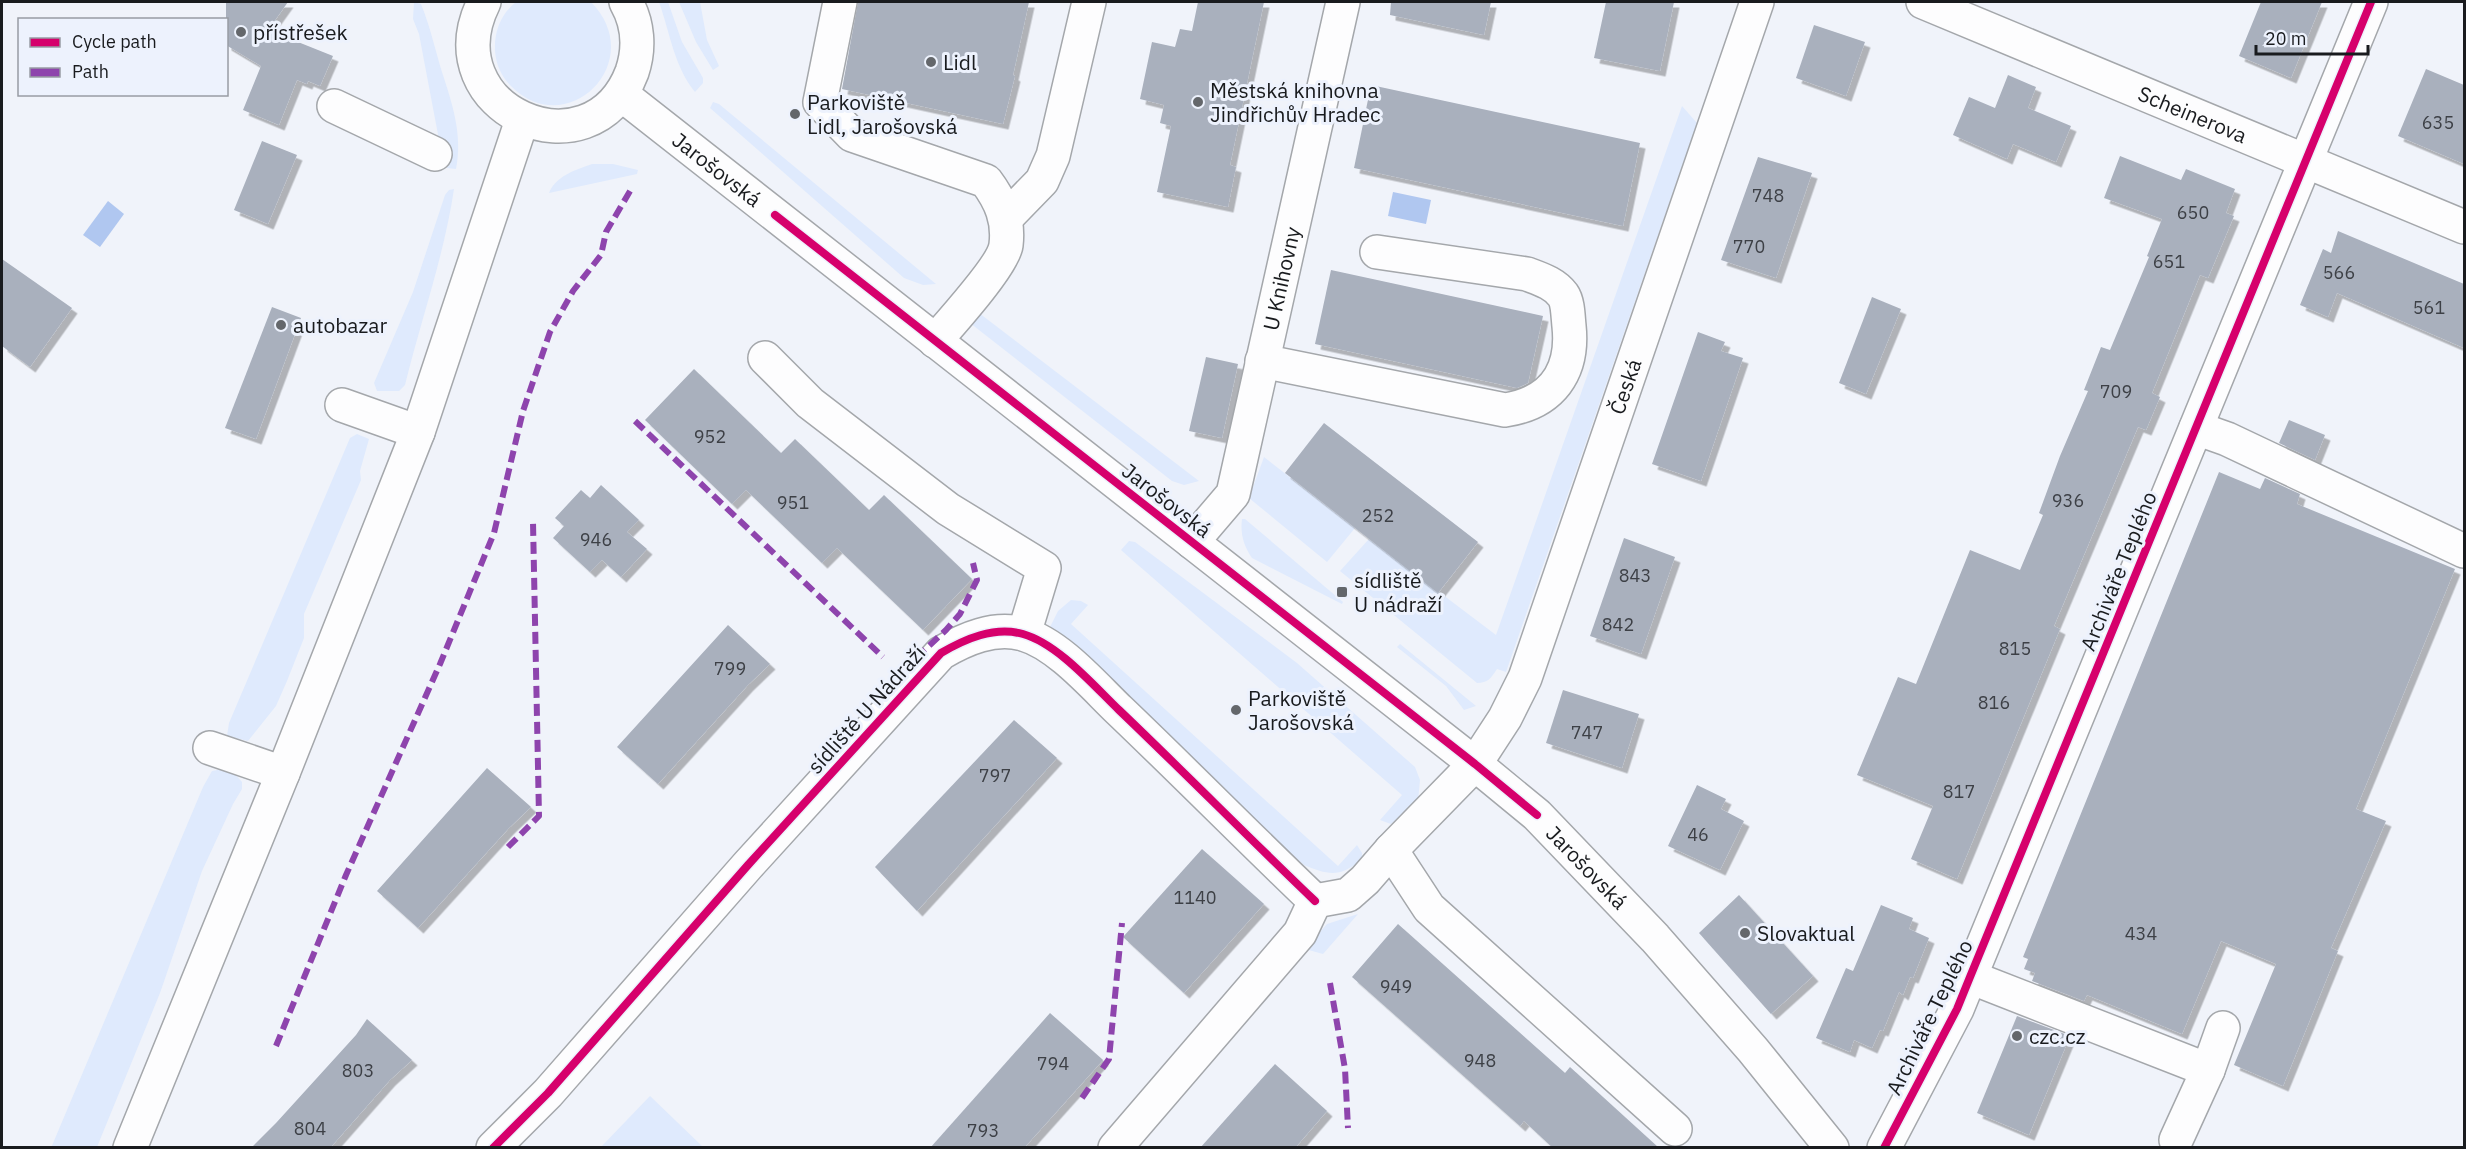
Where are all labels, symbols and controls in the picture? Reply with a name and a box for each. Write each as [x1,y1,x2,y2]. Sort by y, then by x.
legend [18,18,228,96]
place label: přístřešek [253,18,348,46]
scale bar [2256,18,2368,56]
marker: přístřešek [234,25,248,39]
text: 20 m [2265,27,2307,50]
text: Cycle path [72,30,157,53]
place label: Lidl [943,48,977,76]
marker: Lidl [924,55,938,69]
text: Path [72,60,109,83]
place label: Městská knihovna Jindřichův Hradec [1210,76,1381,128]
street label: Scheinerova [2134,79,2251,149]
place label: Parkoviště Lidl, Jarošovská [807,88,957,140]
marker: Městská knihovna Jindřichův Hradec [1191,95,1205,109]
marker: Parkoviště Lidl, Jarošovská [788,107,802,121]
house number: 635 [2422,111,2454,134]
street label: Jarošovská [667,126,767,213]
house number: 748 [1752,184,1784,207]
house number: 650 [2177,201,2209,224]
street label: U Knihovny [1256,223,1306,333]
house number: 770 [1733,235,1765,258]
house number: 651 [2153,250,2185,273]
house number: 566 [2323,261,2355,284]
house number: 561 [2413,296,2445,319]
place label: autobazar [293,311,388,339]
marker: autobazar [274,318,288,332]
street label: Česká [1603,355,1648,418]
house number: 709 [2100,380,2132,403]
house number: 952 [694,425,726,448]
street label: Jarošovská [1117,456,1217,544]
street label: Archiváře Teplého [2073,487,2163,655]
house number: 936 [2052,489,2084,512]
house number: 951 [777,491,809,514]
house number: 252 [1362,504,1394,527]
house number: 946 [580,528,612,551]
house number: 843 [1619,564,1651,587]
place label: sídliště U nádraží [1354,566,1442,618]
marker: sídliště U nádraží [1335,585,1349,599]
house number: 842 [1602,613,1634,636]
house number: 815 [1999,637,2031,660]
street label: sídliště U Nádraží [801,639,931,779]
house number: 799 [714,657,746,680]
place label: Parkoviště Jarošovská [1248,684,1354,736]
house number: 816 [1978,691,2010,714]
marker: Parkoviště Jarošovská [1229,703,1243,717]
house number: 747 [1571,721,1603,744]
house number: 797 [979,764,1011,787]
house number: 817 [1943,780,1975,803]
street label: Jarošovská [1540,819,1634,915]
house number: 46 [1687,823,1709,846]
house number: 1140 [1173,886,1217,909]
place label: Slovaktual [1757,919,1855,947]
house number: 434 [2125,922,2157,945]
marker: Slovaktual [1738,926,1752,940]
street label: Archiváře Teplého [1879,935,1979,1099]
house number: 949 [1380,975,1412,998]
place label: czc.cz [2029,1022,2086,1050]
marker: czc.cz [2010,1029,2024,1043]
house number: 948 [1464,1049,1496,1072]
house number: 794 [1037,1052,1069,1075]
house number: 803 [342,1059,374,1082]
house number: 804 [294,1117,326,1140]
house number: 793 [967,1119,999,1142]

